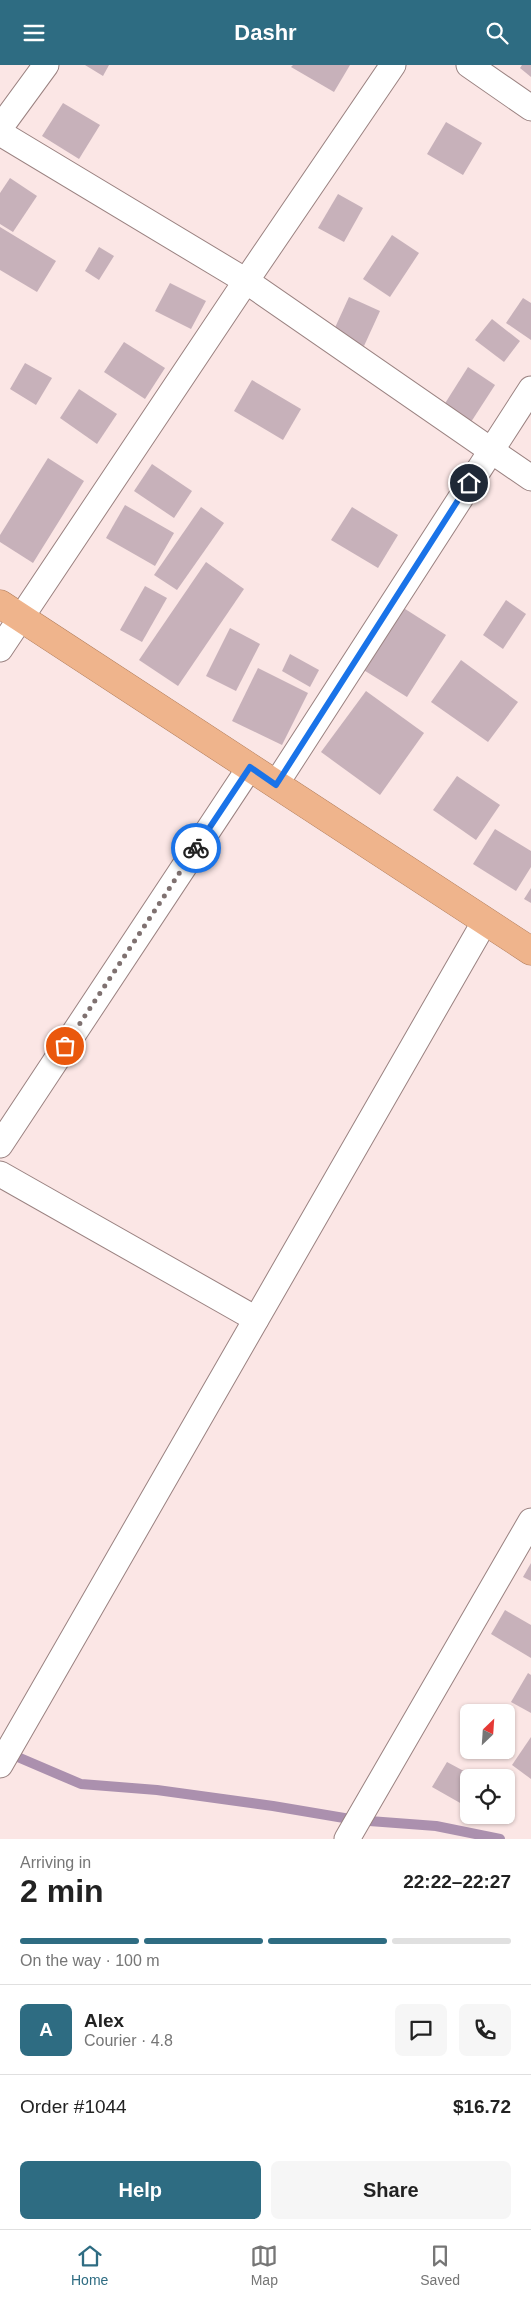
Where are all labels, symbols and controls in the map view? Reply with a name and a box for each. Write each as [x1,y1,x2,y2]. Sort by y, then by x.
icon: menu [20,19,48,47]
icon: search [483,19,511,47]
text: Dashr [234,20,297,45]
pin [448,462,490,504]
icon: home [455,469,483,497]
courier [171,823,221,873]
icon: bike [182,834,210,862]
pin [44,1025,86,1067]
icon: bag [51,1032,79,1060]
north arrow [460,1704,515,1759]
map controls [460,1704,515,1824]
button: locate [460,1769,515,1824]
text: Arriving in [20,1854,91,1871]
text: 22:22–22:27 [403,1871,511,1892]
text: 2 min [20,1873,104,1909]
text: On the way · 100 m [20,1952,160,1969]
button: chat [395,2004,447,2056]
button: phone [459,2004,511,2056]
text: Alex [84,2010,124,2031]
text: A [39,2019,53,2040]
text: Courier · 4.8 [84,2032,173,2049]
text: Order #1044 [20,2096,127,2117]
text: $16.72 [453,2096,511,2117]
button: Help [20,2161,261,2219]
button: Share [271,2161,511,2219]
tab: Home [71,2242,108,2288]
tab: Map [250,2242,278,2288]
tab: Saved [420,2242,460,2288]

